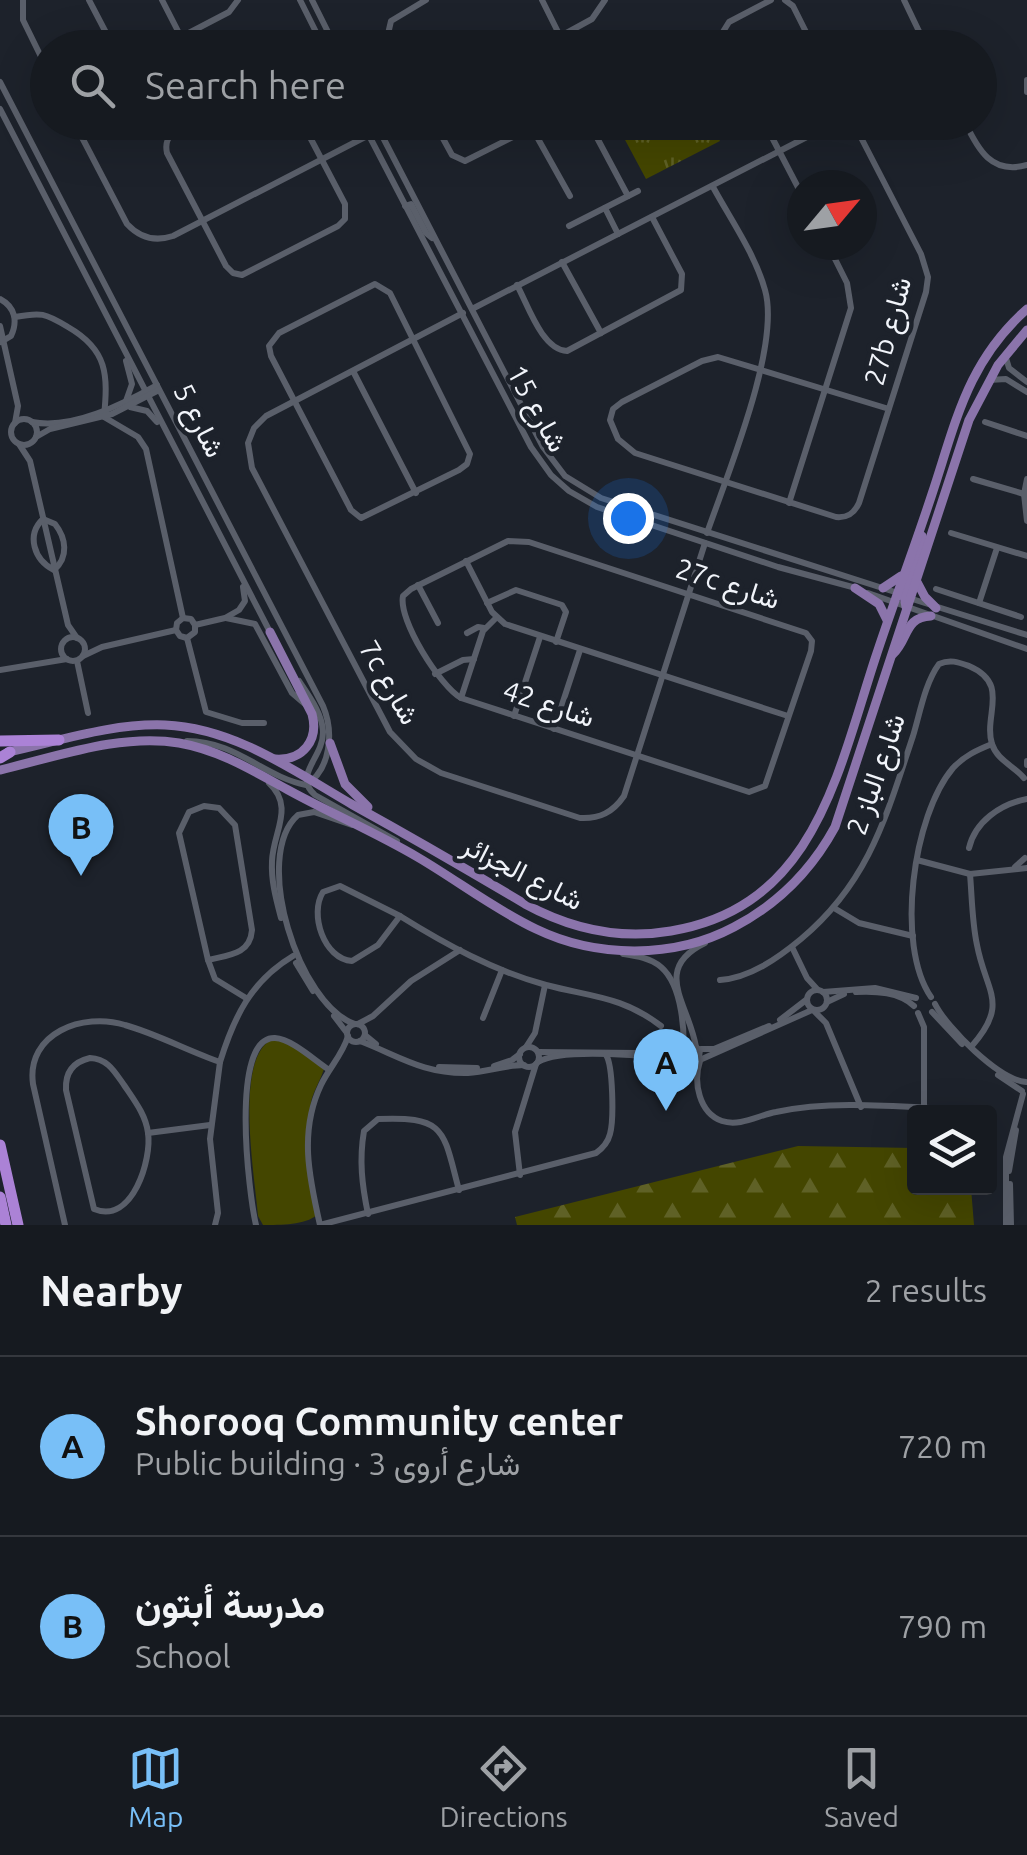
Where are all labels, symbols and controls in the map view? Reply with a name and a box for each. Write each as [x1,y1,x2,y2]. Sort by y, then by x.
search box [30,30,997,140]
icon: search [65,58,120,113]
text: Search here [145,64,346,106]
north arrow [787,170,877,260]
street label: 27b شارع [858,274,920,390]
street label: شارع 15 [498,359,574,459]
street label: شارع 5 [165,378,232,464]
your location [603,493,654,544]
street label: 27c شارع [671,552,784,618]
street label: 7c شارع [350,635,426,731]
street label: شارع 42 [498,674,599,736]
street label: شارع الباز 2 [840,709,914,840]
pin: B [48,794,114,876]
street label: شارع الجزائر [455,828,588,919]
pin: A [634,1028,698,1111]
map controls [907,1105,997,1195]
button: layers [907,1105,997,1195]
text: Nearby [40,1267,183,1314]
text: 2 results [865,1272,987,1308]
text: Shorooq Community center [135,1400,623,1442]
text: A [61,1428,84,1464]
text: 720 m [898,1428,987,1464]
text: Public building · شارع أروى 3 [135,1445,520,1481]
text: مدرسة أبتون [135,1583,325,1625]
text: B [62,1608,83,1644]
text: 790 m [898,1608,987,1644]
text: School [135,1638,231,1674]
tab: Map [128,1741,183,1832]
tab: Directions [440,1741,568,1832]
tab: Saved [824,1741,899,1832]

